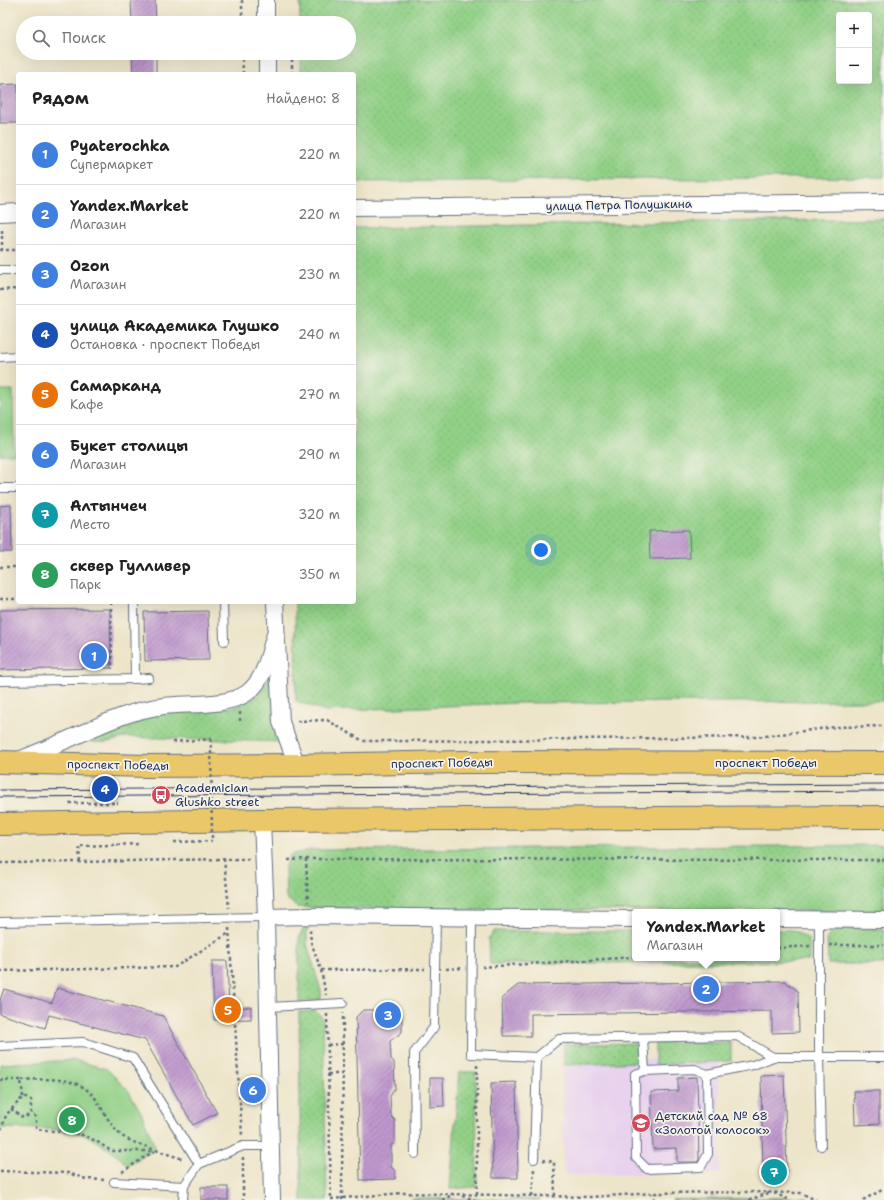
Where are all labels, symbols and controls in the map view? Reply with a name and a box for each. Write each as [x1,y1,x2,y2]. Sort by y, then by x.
map controls [836,12,872,84]
button: + [836,12,872,48]
search box [16,16,356,60]
icon: search [30,27,52,49]
text: Поиск [62,28,106,48]
button: − [836,48,872,84]
text: Рядом [32,87,89,109]
text: Найдено: 8 [266,90,340,107]
text: Pyaterochka [70,136,170,156]
text: 1 [42,146,48,163]
text: 220 m [298,146,340,163]
text: Супермаркет [70,156,153,173]
text: Yandex.Market [70,196,189,216]
street label: улица Петра Полушкина [546,196,693,214]
text: 2 [40,206,50,223]
text: 220 m [298,206,340,223]
text: Магазин [70,216,126,233]
text: Ozon [70,256,110,276]
text: 3 [40,266,50,283]
text: 230 m [298,266,340,283]
text: Магазин [70,276,126,293]
text: улица Академика Глушко [70,316,279,336]
text: 4 [40,326,50,343]
text: 240 m [298,326,340,343]
text: Остановка · проспект Победы [70,336,260,353]
text: Самарканд [70,376,161,396]
text: 5 [41,386,49,403]
text: 270 m [298,386,340,403]
text: Кафе [70,396,104,413]
text: Букет столицы [70,436,188,456]
text: 6 [40,446,50,463]
text: 290 m [298,446,340,463]
text: Магазин [70,456,126,473]
text: Алтынчеч [70,496,147,516]
text: 7 [40,506,50,523]
text: 320 m [298,506,340,523]
text: Место [70,516,110,533]
your location [531,540,551,560]
text: сквер Гулливер [70,556,191,576]
text: 8 [40,566,50,583]
text: 350 m [299,566,340,583]
text: Парк [70,576,101,593]
pin: 1 [81,641,107,671]
street label: проспект Победы [391,754,493,772]
street label: проспект Победы [715,755,817,771]
street label: проспект Победы [67,756,169,774]
pin: 4 [92,774,118,804]
place label: Academician Glushko street [175,780,259,810]
bus stop icon: Academician Glushko street [150,784,172,806]
popup [632,909,780,961]
text: Yandex.Market [647,917,765,937]
text: Магазин [647,937,703,954]
pin: 2 [693,974,719,1004]
pin: 5 [215,995,241,1025]
pin: 3 [375,1000,401,1030]
pin: 6 [240,1075,266,1105]
pin: 8 [59,1105,85,1135]
place label: Детский сад № 68 «Золотой колосок» [655,1108,770,1138]
school or university icon: Детский сад № 68 «Золотой колосок» [630,1112,652,1134]
pin: 7 [761,1157,787,1187]

